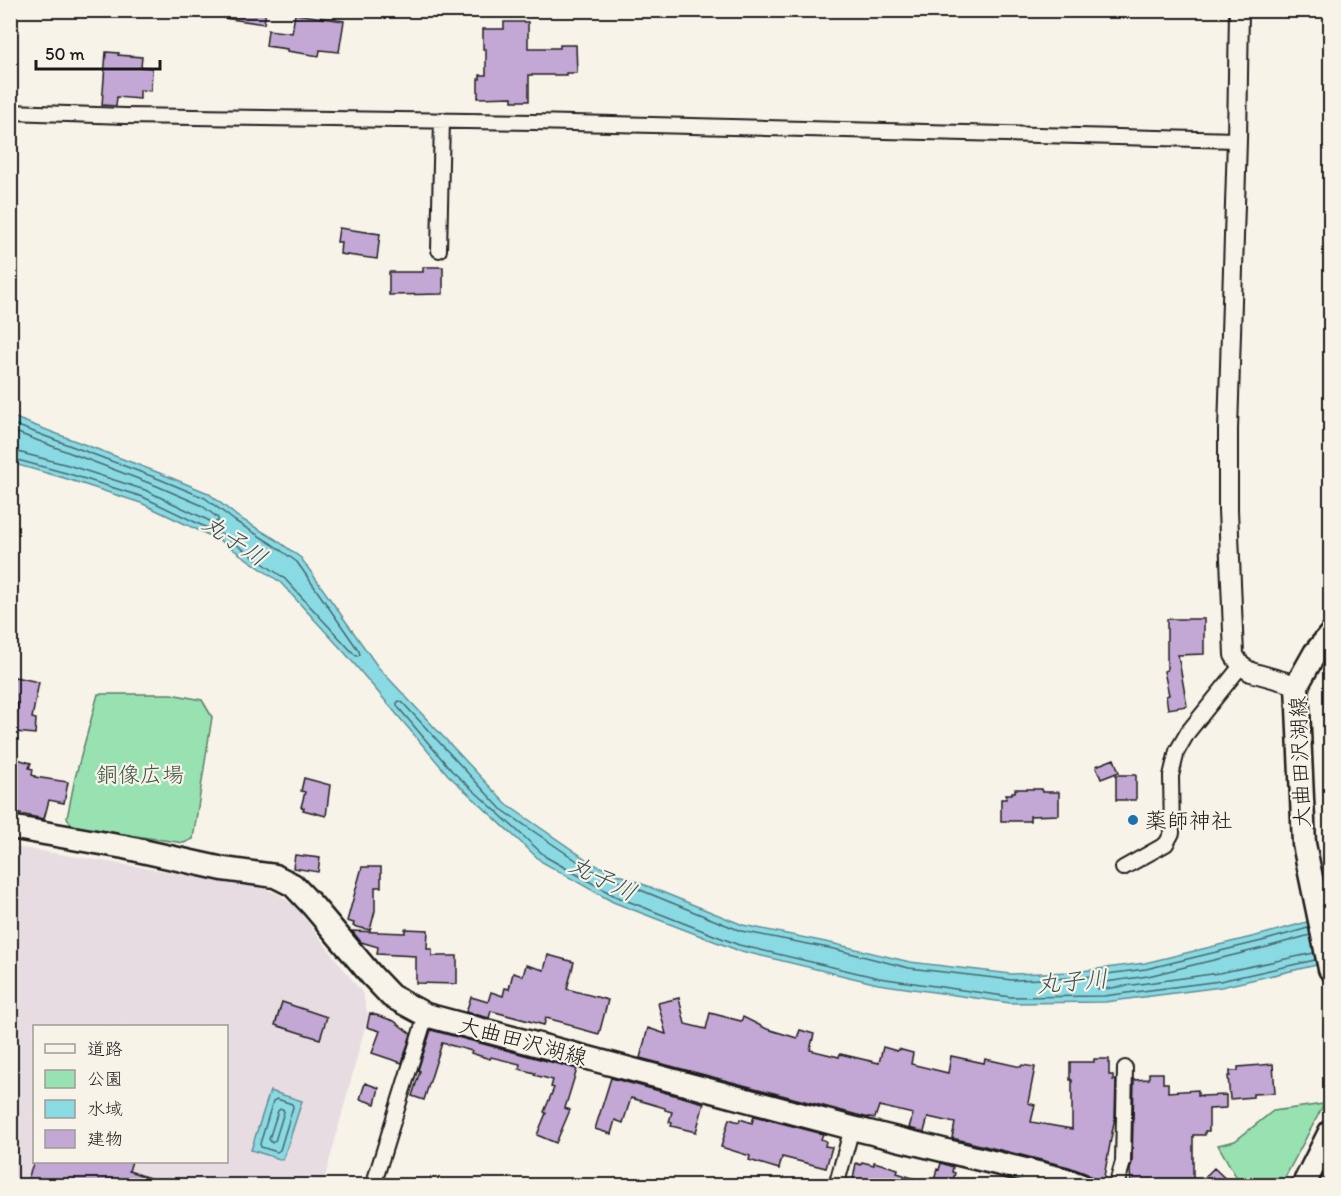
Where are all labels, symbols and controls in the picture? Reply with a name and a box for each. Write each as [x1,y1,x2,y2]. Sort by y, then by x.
scale bar [36,33,160,71]
text: 50 m [45,43,85,65]
water label: 丸子川 [197,508,273,572]
street label: 大曲田沢湖線 [1284,696,1316,828]
park label: 銅像広場 [96,761,184,788]
place label: 薬師神社 [1145,807,1233,834]
marker: 薬師神社 [1126,813,1140,827]
water label: 丸子川 [564,849,642,907]
water label: 丸子川 [1035,963,1109,999]
street label: 大曲田沢湖線 [456,1011,590,1071]
legend [33,1025,228,1163]
text: 道路 [87,1038,123,1060]
text: 公園 [87,1068,123,1090]
text: 水域 [87,1098,123,1120]
text: 建物 [87,1128,123,1150]

